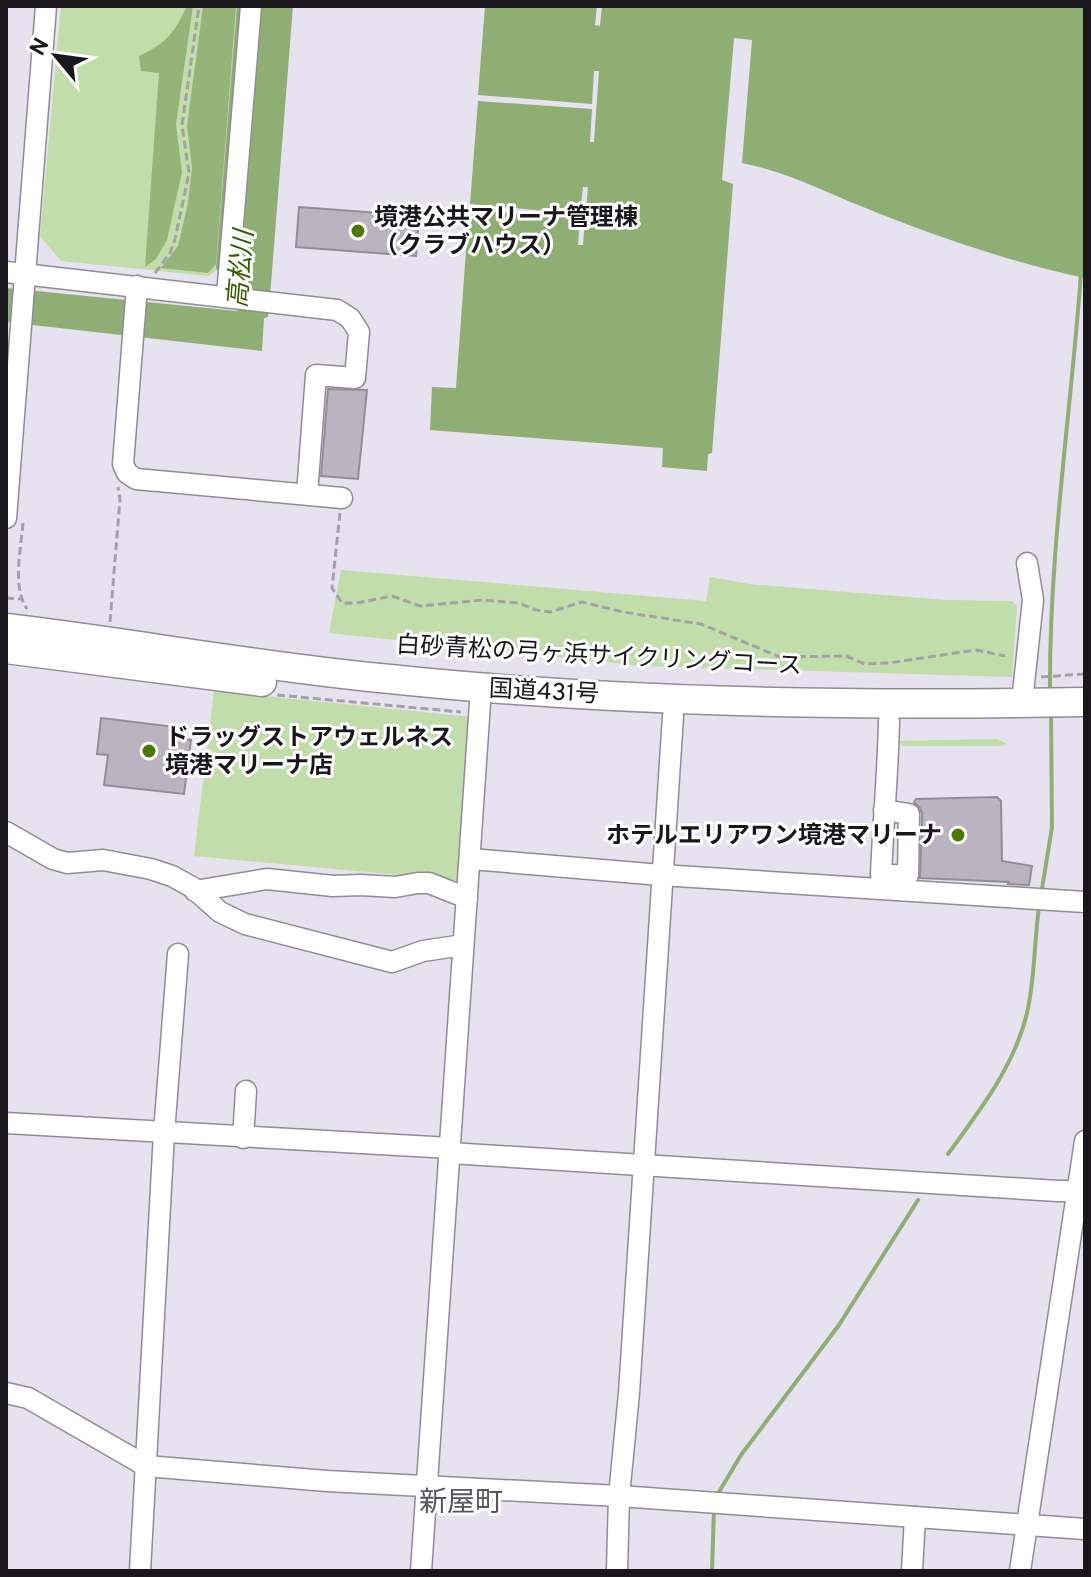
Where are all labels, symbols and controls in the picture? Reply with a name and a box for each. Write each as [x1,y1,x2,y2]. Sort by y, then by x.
north arrow [16,16,96,96]
text: N [25,34,56,61]
place label: 境港公共マリーナ管理棟 （クラブハウス） [374,204,638,262]
marker: 境港公共マリーナ管理棟 （クラブハウス） [349,222,367,240]
water label: 高松川 [223,226,263,310]
street label: 白砂青松の弓ヶ浜サイクリングコース [395,631,803,683]
street label: 国道431号 [488,675,600,711]
place label: ドラッグストアウェルネス 境港マリーナ店 [165,724,453,782]
marker: ドラッグストアウェルネス 境港マリーナ店 [140,742,158,760]
place label: ホテルエリアワン境港マリーナ [606,822,942,852]
marker: ホテルエリアワン境港マリーナ [949,826,967,844]
district label: 新屋町 [419,1486,503,1522]

